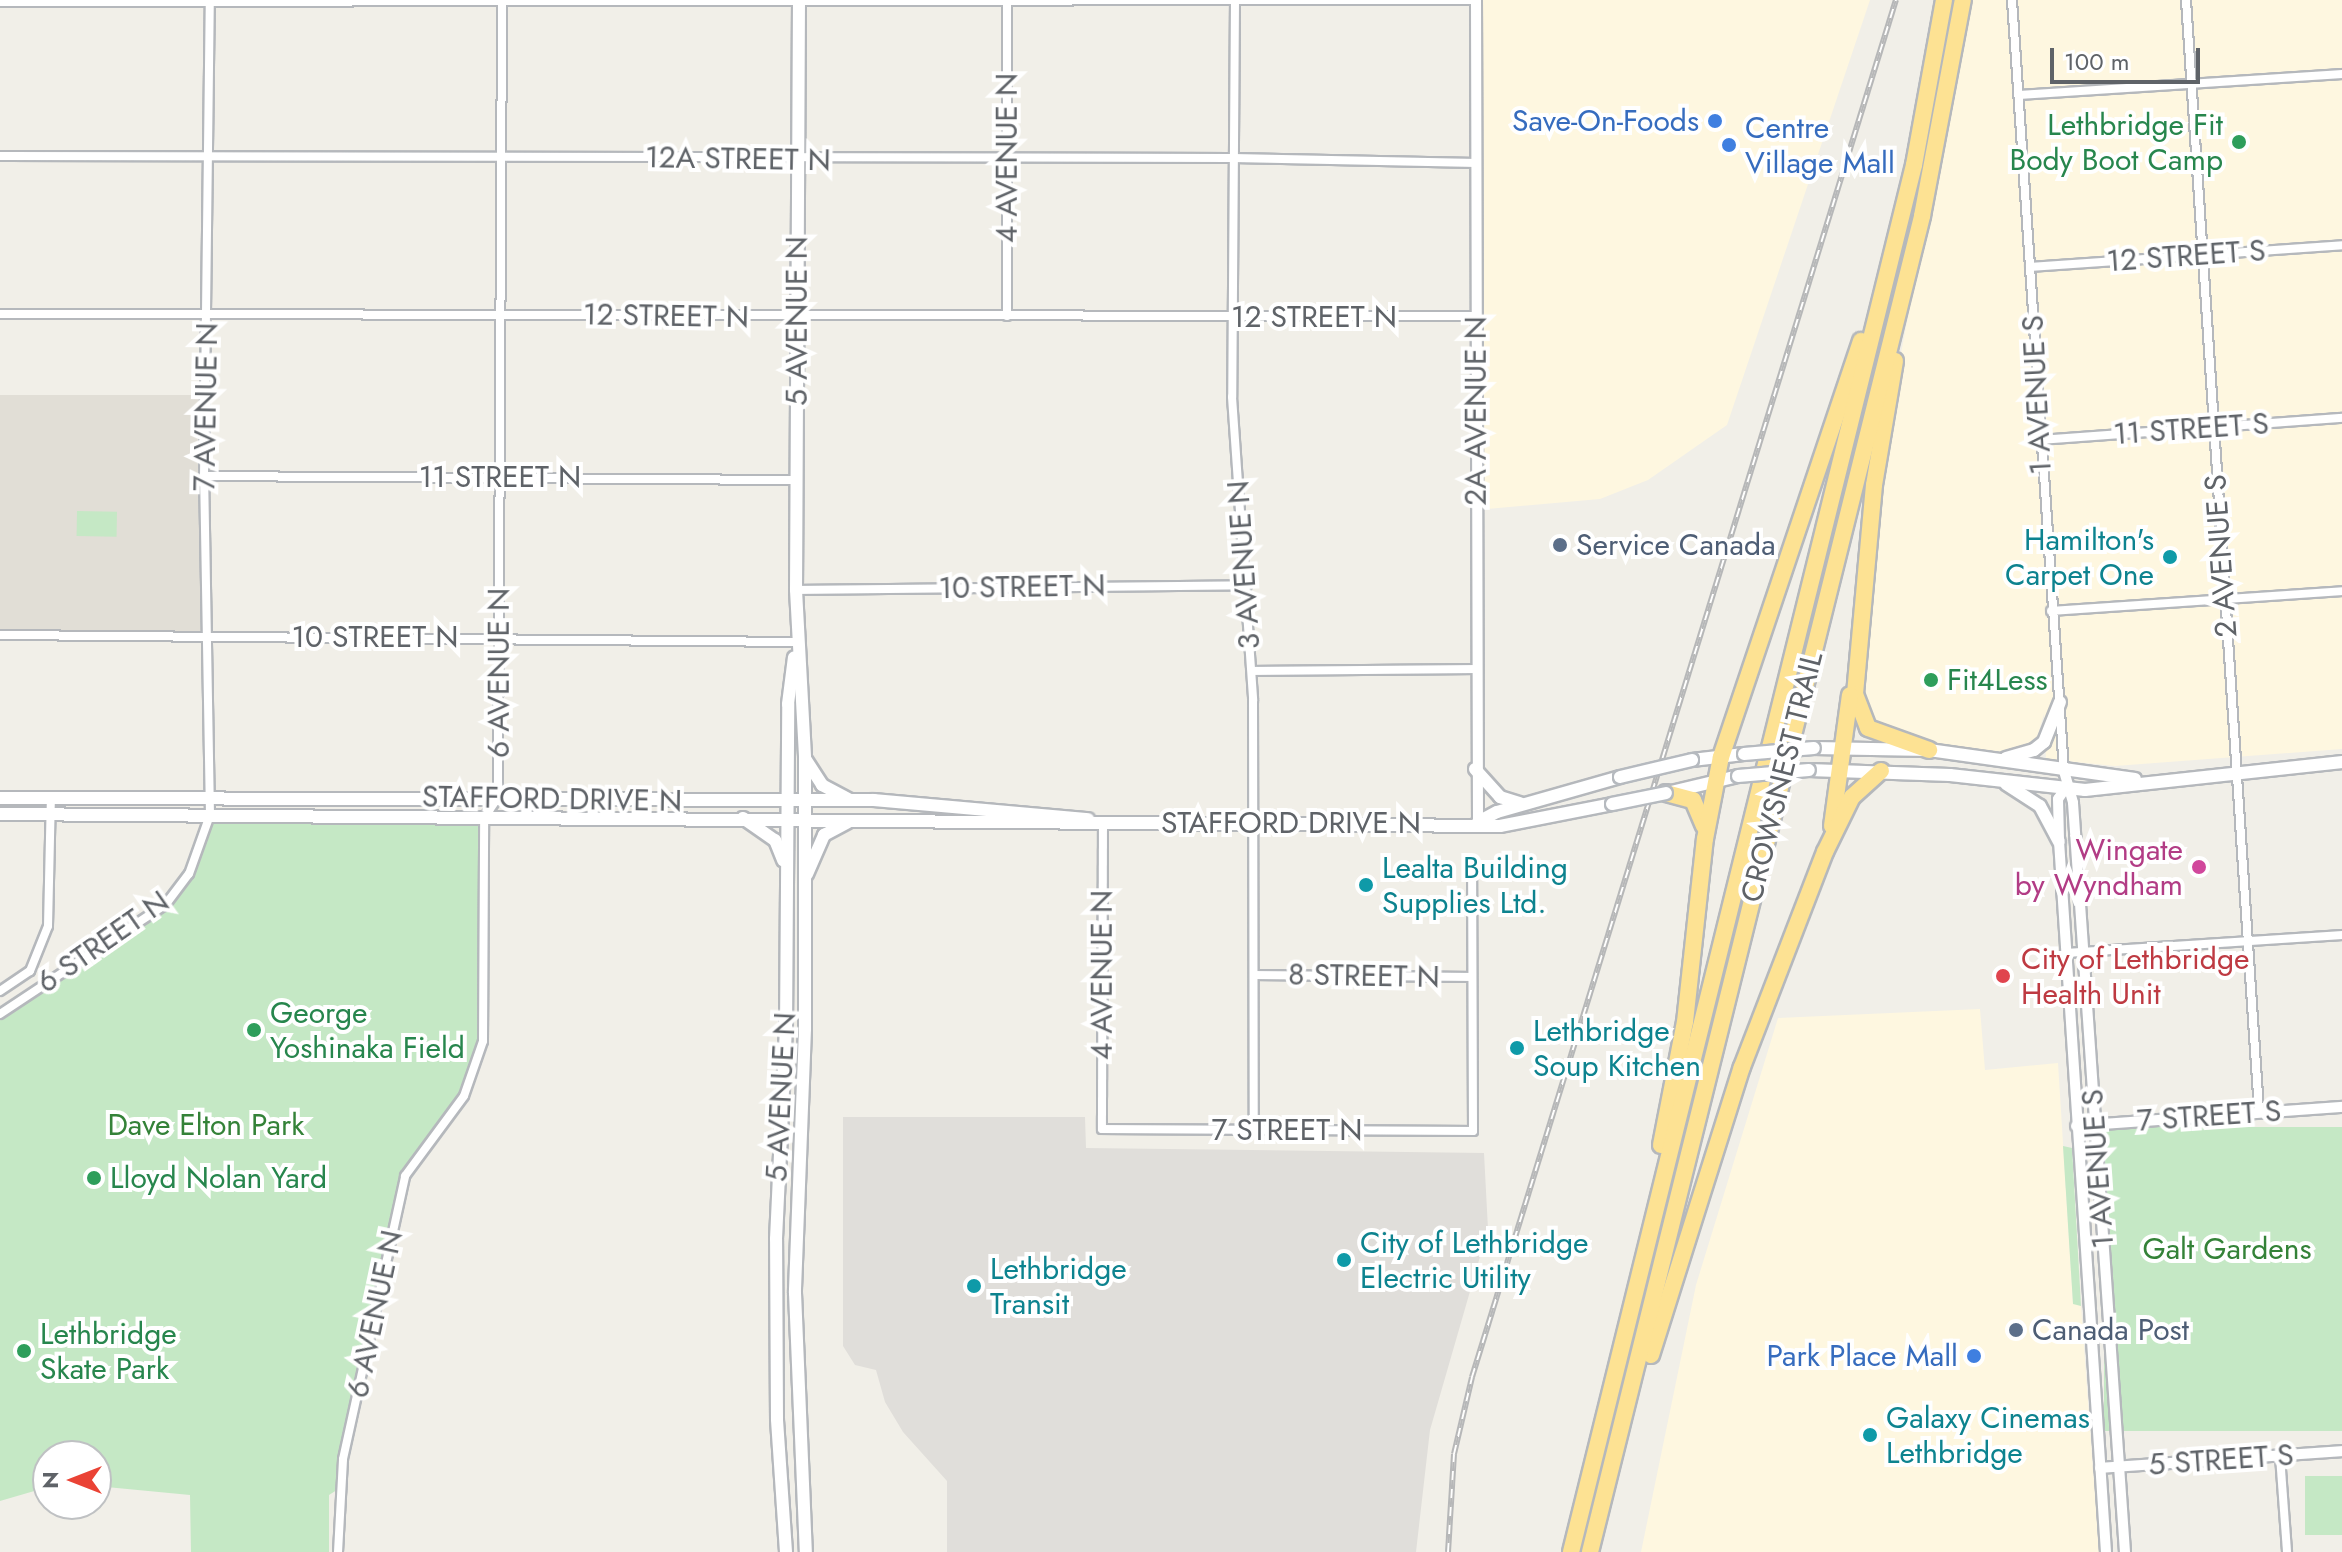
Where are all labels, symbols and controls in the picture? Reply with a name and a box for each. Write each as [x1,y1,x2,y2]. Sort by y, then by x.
scale bar [2054,32,2204,82]
text: 100 m [2064,44,2130,79]
street label: 4 AVENUE N [989,73,1025,243]
place label: Save-On-Foods [1512,103,1699,139]
place label: Lethbridge Fit Body Boot Camp [2009,107,2223,178]
place label: Centre Village Mall [1745,110,1895,180]
marker: Save-On-Foods [1706,112,1724,130]
marker: Lethbridge Fit Body Boot Camp [2230,133,2248,151]
marker: Centre Village Mall [1720,136,1738,154]
street label: 12A STREET N [645,139,831,179]
street label: 12 STREET S [2105,232,2267,280]
street label: 5 AVENUE N [779,236,815,406]
street label: 12 STREET N [583,297,749,335]
street label: 12 STREET N [1231,299,1397,335]
street label: 1 AVENUE S [2015,314,2059,476]
street label: 2A AVENUE N [1458,316,1494,506]
street label: 7 AVENUE N [187,322,225,492]
street label: 11 STREET S [2112,406,2270,452]
street label: 11 STREET N [419,459,581,495]
street label: 2 AVENUE S [2197,473,2245,639]
street label: 3 AVENUE N [1220,479,1268,651]
place label: Hamilton's Carpet One [2005,522,2154,592]
place label: Service Canada [1576,527,1776,563]
marker: Service Canada [1551,536,1569,554]
marker: Hamilton's Carpet One [2161,548,2179,566]
street label: 10 STREET N [938,568,1106,606]
street label: 6 AVENUE N [481,588,517,758]
street label: 10 STREET N [292,619,458,655]
street label: CROWSNEST TRAIL [1733,648,1831,906]
place label: Fit4Less [1947,662,2048,698]
marker: Fit4Less [1922,671,1940,689]
street label: STAFFORD DRIVE N [422,779,682,819]
street label: STAFFORD DRIVE N [1161,805,1421,841]
place label: Wingate by Wyndham [2015,832,2183,902]
place label: Lealta Building Supplies Ltd. [1382,850,1568,920]
marker: Wingate by Wyndham [2190,858,2208,876]
marker: Lealta Building Supplies Ltd. [1357,876,1375,894]
street label: 6 STREET N [30,883,176,1001]
street label: 4 AVENUE N [1084,890,1120,1060]
place label: City of Lethbridge Health Unit [2021,941,2249,1012]
street label: 8 STREET N [1288,957,1440,995]
marker: City of Lethbridge Health Unit [1992,965,2014,987]
place label: George Yoshinaka Field [270,995,465,1066]
street label: 5 AVENUE N [759,1011,803,1183]
place label: Lethbridge Soup Kitchen [1533,1013,1701,1084]
marker: George Yoshinaka Field [245,1021,263,1039]
marker: Lethbridge Soup Kitchen [1508,1039,1526,1057]
street label: 1 AVENUE S [2074,1088,2122,1250]
street label: 7 STREET S [2136,1093,2282,1139]
park label: Dave Elton Park [107,1107,305,1143]
street label: 7 STREET N [1211,1112,1363,1148]
place label: Lloyd Nolan Yard [110,1160,327,1196]
marker: Lloyd Nolan Yard [85,1169,103,1187]
place label: City of Lethbridge Electric Utility [1360,1225,1588,1296]
street label: 6 AVENUE N [340,1227,410,1401]
park label: Galt Gardens [2142,1231,2312,1267]
place label: Lethbridge Transit [990,1251,1127,1322]
marker: City of Lethbridge Electric Utility [1335,1251,1353,1269]
marker: Lethbridge Transit [965,1277,983,1295]
place label: Canada Post [2032,1312,2189,1348]
place label: Lethbridge Skate Park [40,1316,177,1386]
marker: Canada Post [2007,1321,2025,1339]
place label: Park Place Mall [1766,1338,1958,1374]
marker: Lethbridge Skate Park [15,1342,33,1360]
marker: Park Place Mall [1965,1347,1983,1365]
place label: Galaxy Cinemas Lethbridge [1886,1400,2090,1470]
marker: Galaxy Cinemas Lethbridge [1861,1426,1879,1444]
street label: 5 STREET S [2147,1437,2295,1483]
north arrow [32,1440,112,1520]
text: N [34,1471,66,1489]

